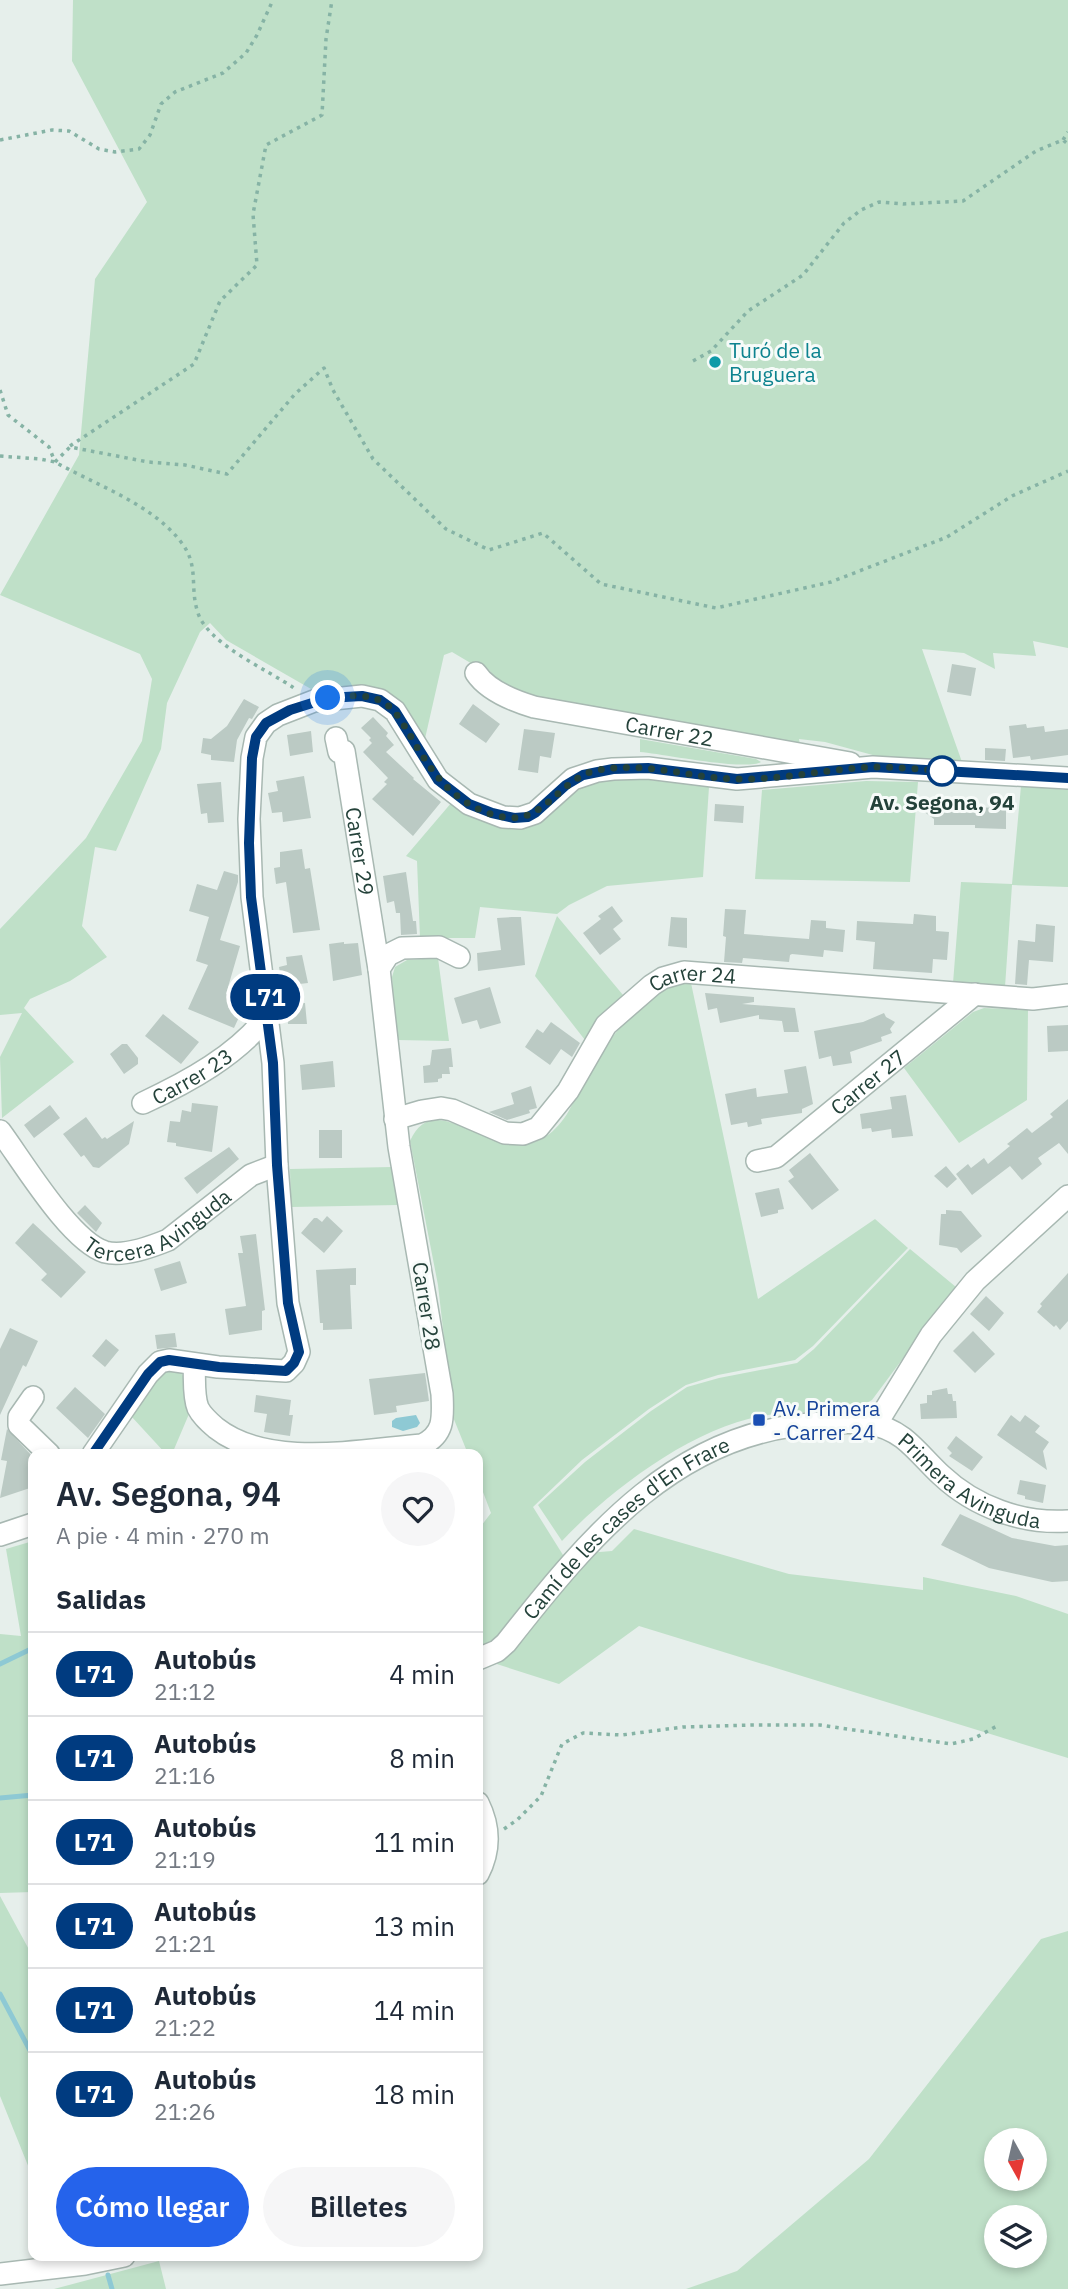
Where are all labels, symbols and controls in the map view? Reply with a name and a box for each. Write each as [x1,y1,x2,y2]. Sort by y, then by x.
place label: Turó de la Bruguera [729,336,822,388]
marker: Turó de la Bruguera [707,354,723,370]
your location [310,680,345,715]
street label: Carrer 22 [623,709,716,753]
marker: Av. Segona, 94 [927,756,957,786]
place label: Av. Segona, 94 [869,788,1015,816]
street label: Carrer 29 [339,805,381,897]
street label: Carrer 24 [643,958,737,998]
line badge: L71 [225,974,305,1020]
text: L71 [244,981,286,1013]
street label: Carrer 23 [147,1042,238,1111]
street label: Carrer 27 [824,1043,911,1121]
street label: Tercera Avinguda [79,1182,237,1268]
street label: Carrer 28 [406,1260,448,1352]
place label: Av. Primera - Carrer 24 [773,1394,880,1446]
marker: Av. Primera - Carrer 24 [751,1412,767,1428]
street label: Primera Avinguda [893,1426,1042,1534]
street label: Camí de les cases d'En Frare [516,1430,734,1625]
text: Av. Segona, 94 [56,1472,281,1515]
button: heart [381,1472,455,1546]
text: A pie · 4 min · 270 m [56,1520,270,1550]
text: Salidas [56,1582,146,1616]
text: Autobús [154,1642,256,1676]
text: 4 min [389,1657,455,1691]
text: L71 [74,1658,115,1690]
text: 21:12 [154,1676,216,1706]
text: Autobús [154,1726,256,1760]
text: 8 min [389,1741,455,1775]
text: L71 [74,1742,115,1774]
text: 21:16 [154,1760,216,1790]
text: Autobús [154,1810,256,1844]
text: 11 min [374,1825,455,1859]
text: L71 [74,1826,115,1858]
text: 21:19 [154,1844,216,1874]
text: Autobús [154,1894,256,1928]
text: 13 min [374,1909,455,1943]
text: L71 [74,1910,115,1942]
text: 21:21 [154,1928,216,1958]
text: Autobús [154,1978,256,2012]
text: 14 min [374,1993,455,2027]
text: L71 [74,1994,115,2026]
text: 21:22 [154,2012,216,2042]
text: Autobús [154,2062,256,2096]
text: 18 min [374,2077,455,2111]
text: L71 [74,2078,115,2110]
text: 21:26 [154,2096,216,2126]
north arrow [984,2128,1046,2191]
map controls [984,2128,1047,2268]
button: Cómo llegar [56,2167,249,2247]
button: Billetes [263,2167,455,2247]
button: layers [984,2205,1047,2268]

